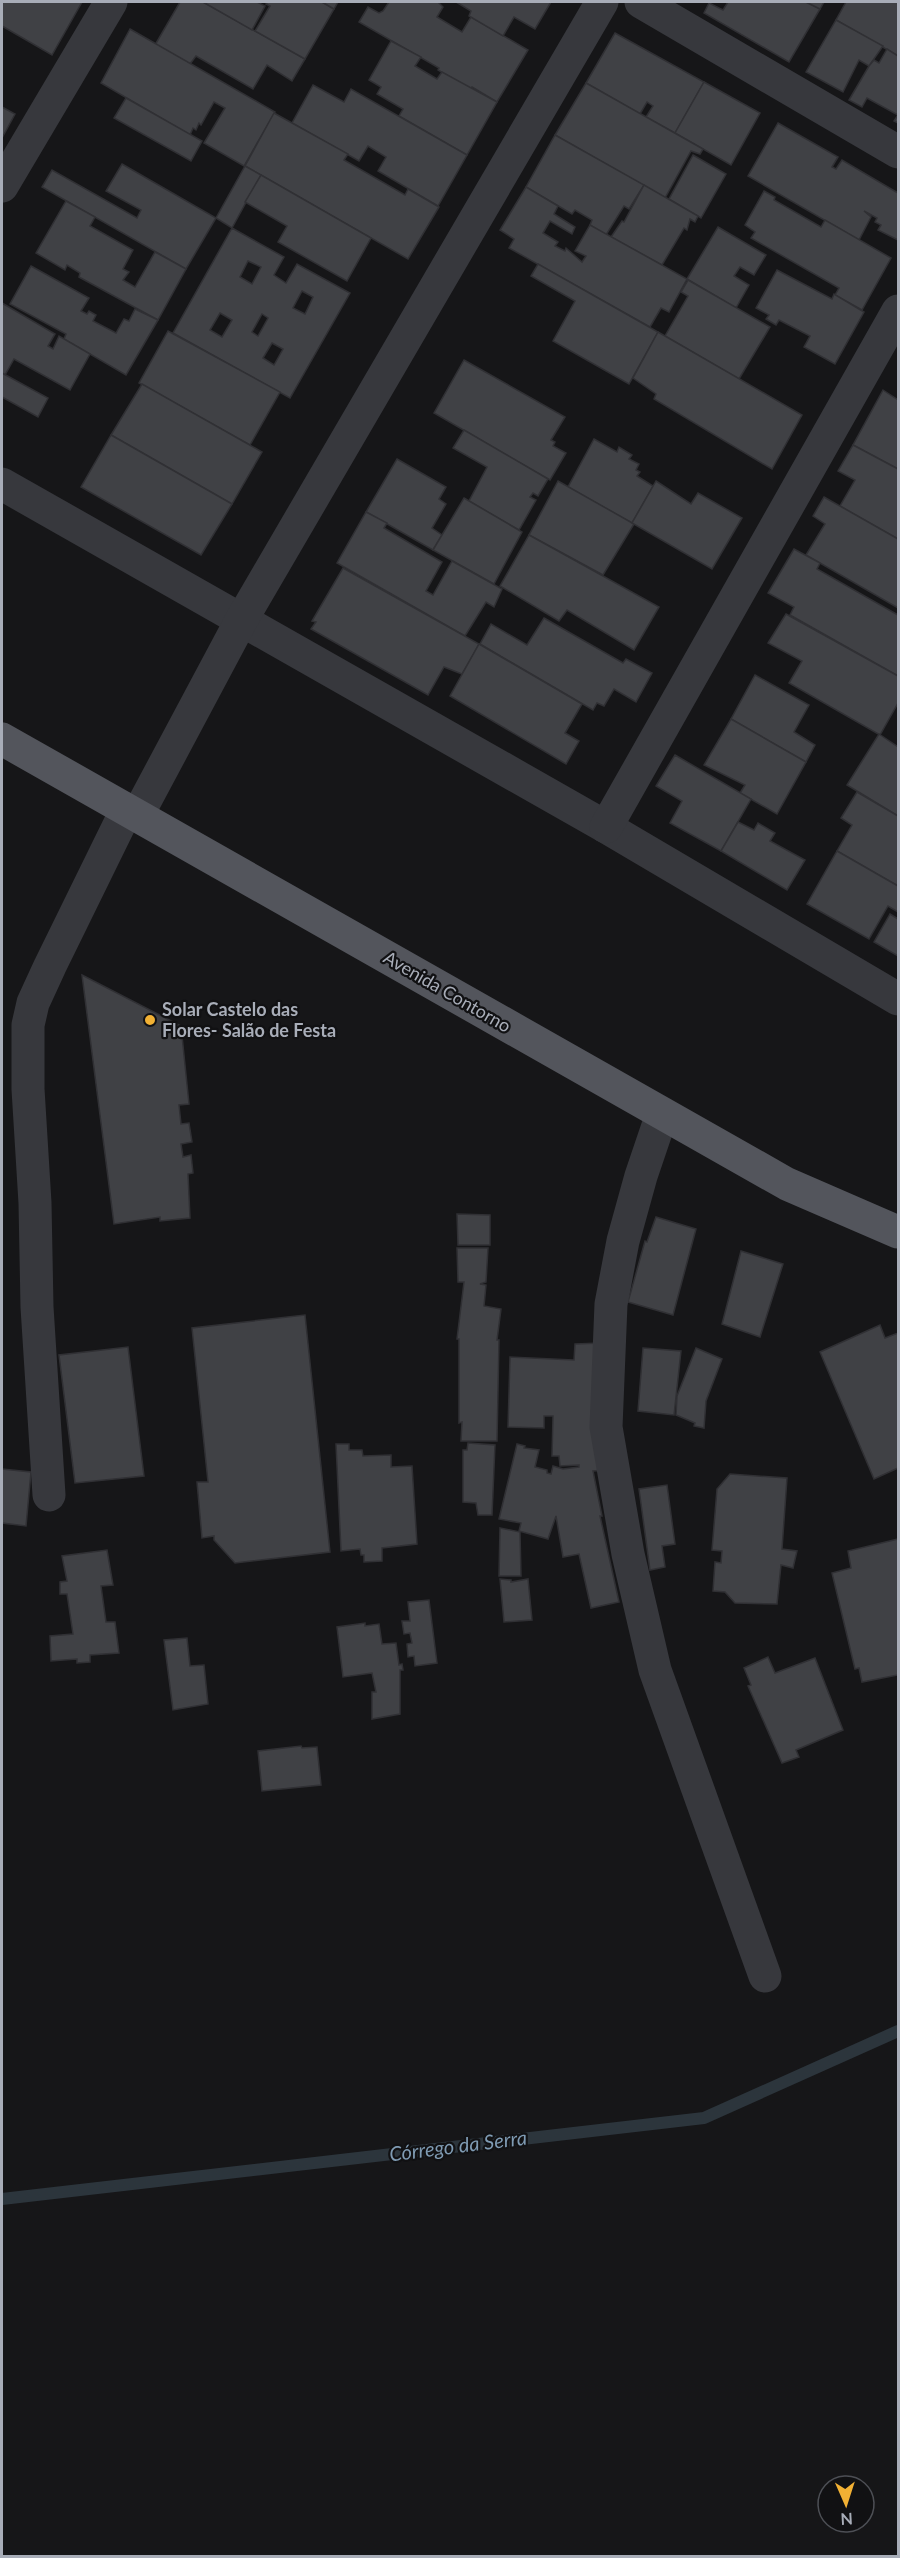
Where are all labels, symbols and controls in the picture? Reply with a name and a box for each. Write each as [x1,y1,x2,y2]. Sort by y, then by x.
street label: Avenida Contorno [380,946,515,1037]
place label: Solar Castelo das Flores- Salão de Festa [162,998,336,1041]
marker: Solar Castelo das Flores- Salão de Festa [143,1013,157,1027]
water label: Córrego da Serra [388,2125,528,2165]
north arrow [816,2474,876,2534]
text: N [840,2510,853,2529]

